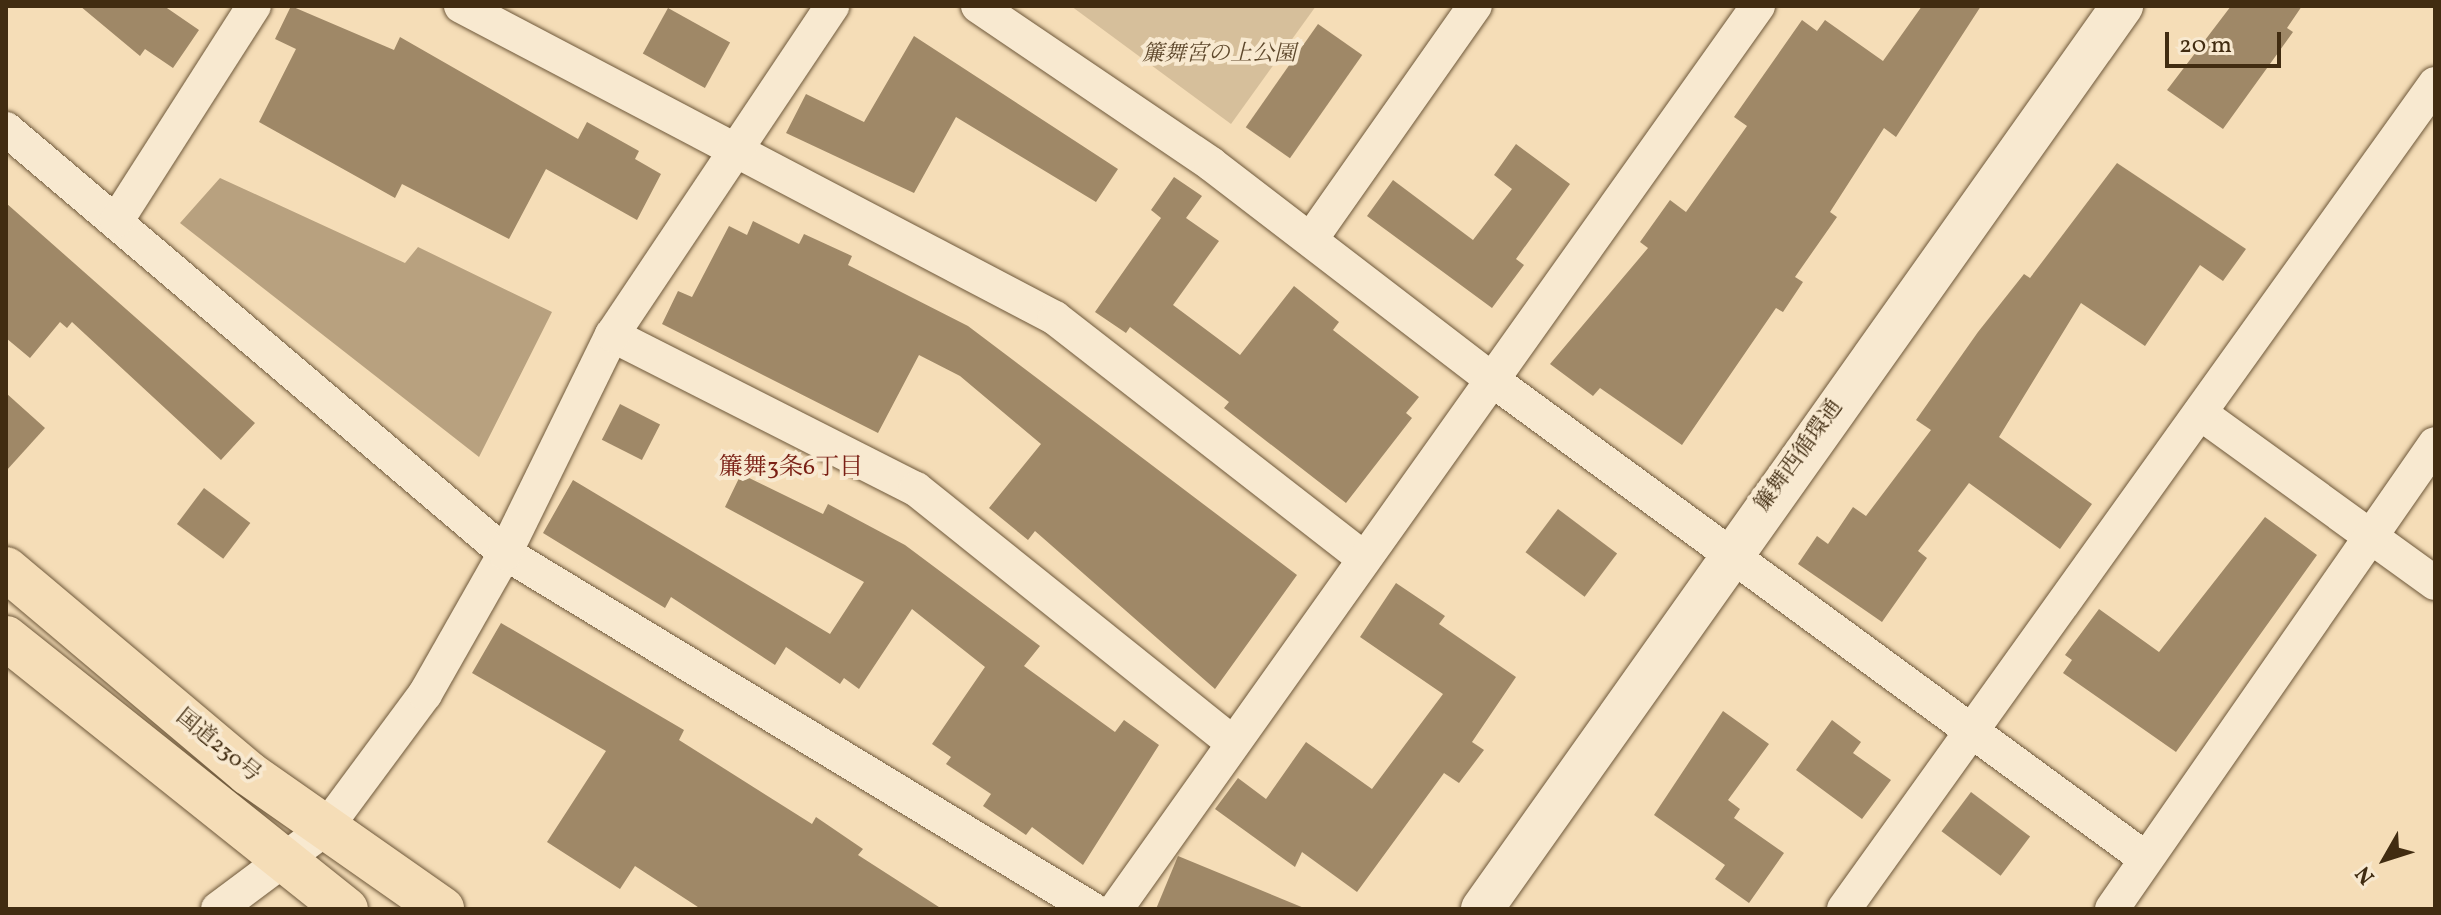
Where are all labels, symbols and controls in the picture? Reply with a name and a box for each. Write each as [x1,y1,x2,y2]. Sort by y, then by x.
scale bar [2169,16,2285,66]
text: 20 m [2179,29,2232,63]
park label: 簾舞宮の上公園 [1142,42,1296,68]
street label: 簾舞西循環通 [1750,395,1848,517]
district label: 簾舞3条6丁目 [719,455,863,483]
street label: 国道230号 [170,704,266,788]
north arrow [2345,819,2425,899]
text: N [2349,858,2383,890]

